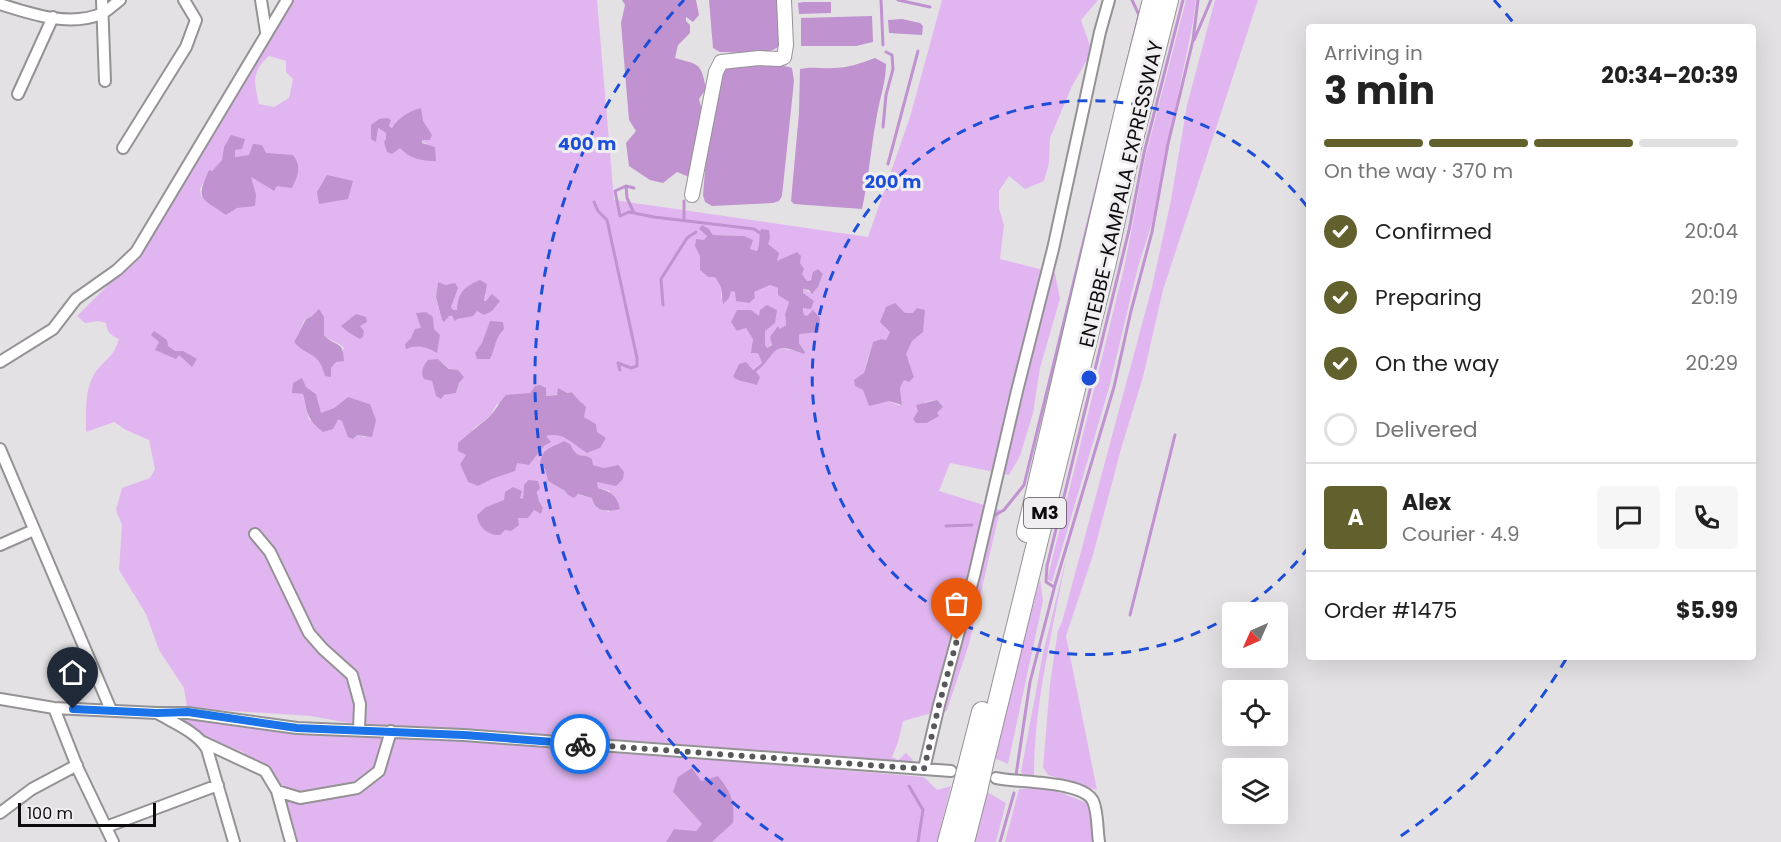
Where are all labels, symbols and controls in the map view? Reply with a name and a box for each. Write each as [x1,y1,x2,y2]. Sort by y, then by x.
street label: ENTEBBE–KAMPALA EXPRESSWAY [1072,38,1170,350]
text: Arriving in [1324,39,1423,67]
text: 20:34–20:39 [1601,60,1738,91]
text: 3 min [1324,63,1435,118]
text: 400 m [558,131,616,156]
text: On the way · 370 m [1324,157,1513,185]
text: 200 m [865,169,921,194]
icon: check [1324,215,1357,248]
text: Confirmed [1375,216,1492,247]
text: 20:04 [1685,217,1738,245]
icon: check [1324,281,1357,314]
text: Preparing [1375,282,1482,313]
text: 20:19 [1691,283,1738,311]
icon: check [1324,347,1357,380]
text: On the way [1375,348,1499,379]
text: 20:29 [1686,349,1738,377]
centre of rings [1079,368,1099,388]
text: Delivered [1375,414,1478,445]
button: chat [1597,486,1660,549]
button: phone [1675,486,1738,549]
text: Alex [1402,487,1451,518]
road number: M3 [1024,498,1066,528]
text: A [1347,502,1364,533]
text: Courier · 4.9 [1402,520,1520,548]
pin [931,578,982,640]
icon: bag [940,587,973,620]
text: Order #1475 [1324,595,1457,626]
text: $5.99 [1676,595,1738,626]
north arrow [1222,602,1288,668]
map controls [1222,602,1288,824]
pin [47,647,98,709]
icon: home [56,656,89,689]
button: locate [1222,680,1288,746]
courier [550,714,610,774]
icon: bike [564,728,597,761]
button: layers [1222,758,1288,824]
scale bar [18,800,156,828]
text: 100 m [27,802,73,825]

